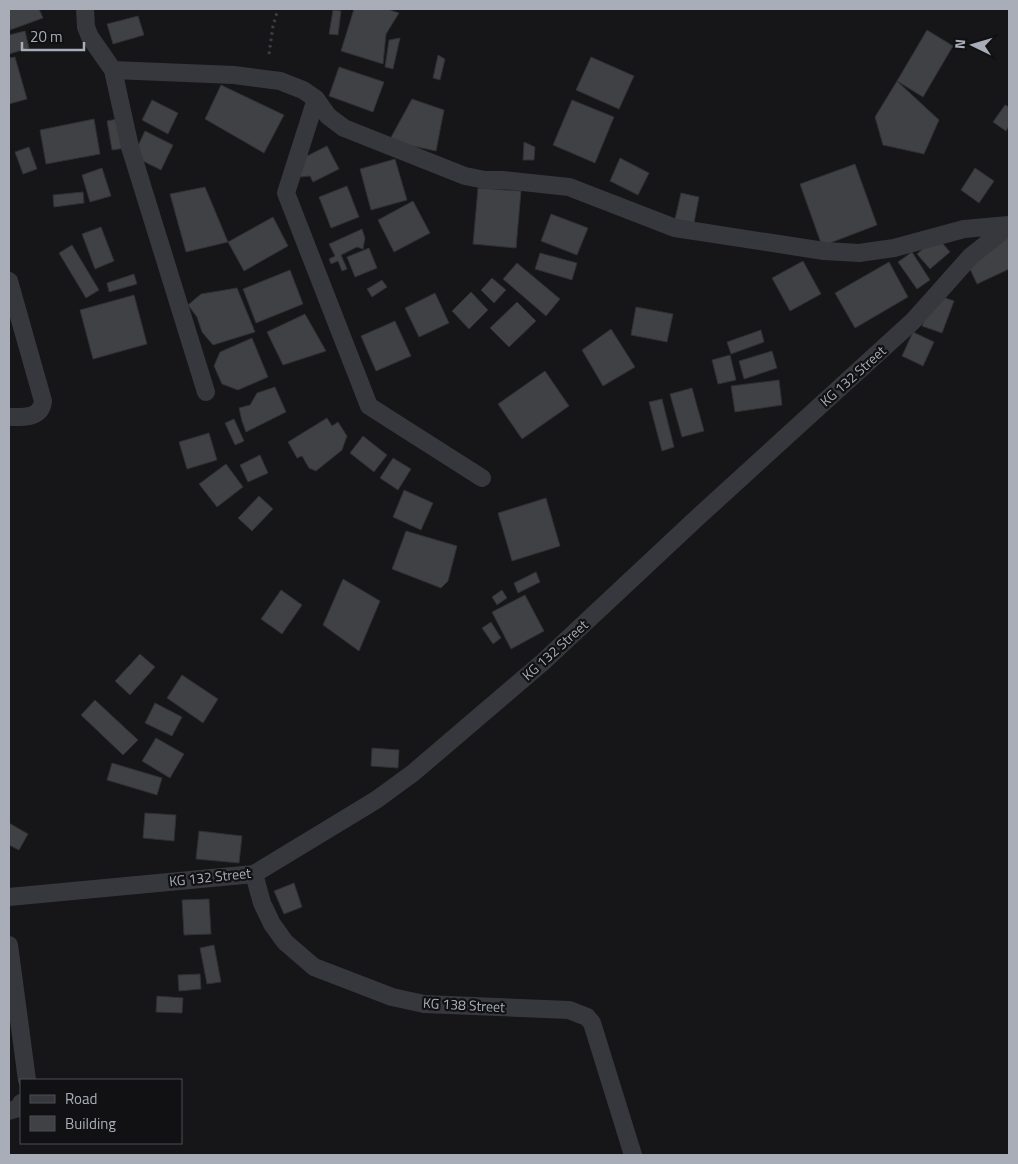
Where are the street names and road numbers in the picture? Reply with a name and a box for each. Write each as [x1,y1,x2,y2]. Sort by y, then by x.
street label: KG 132 Street [815,340,890,411]
street label: KG 132 Street [517,614,592,685]
street label: KG 132 Street [168,862,252,891]
street label: KG 138 Street [422,992,506,1017]

